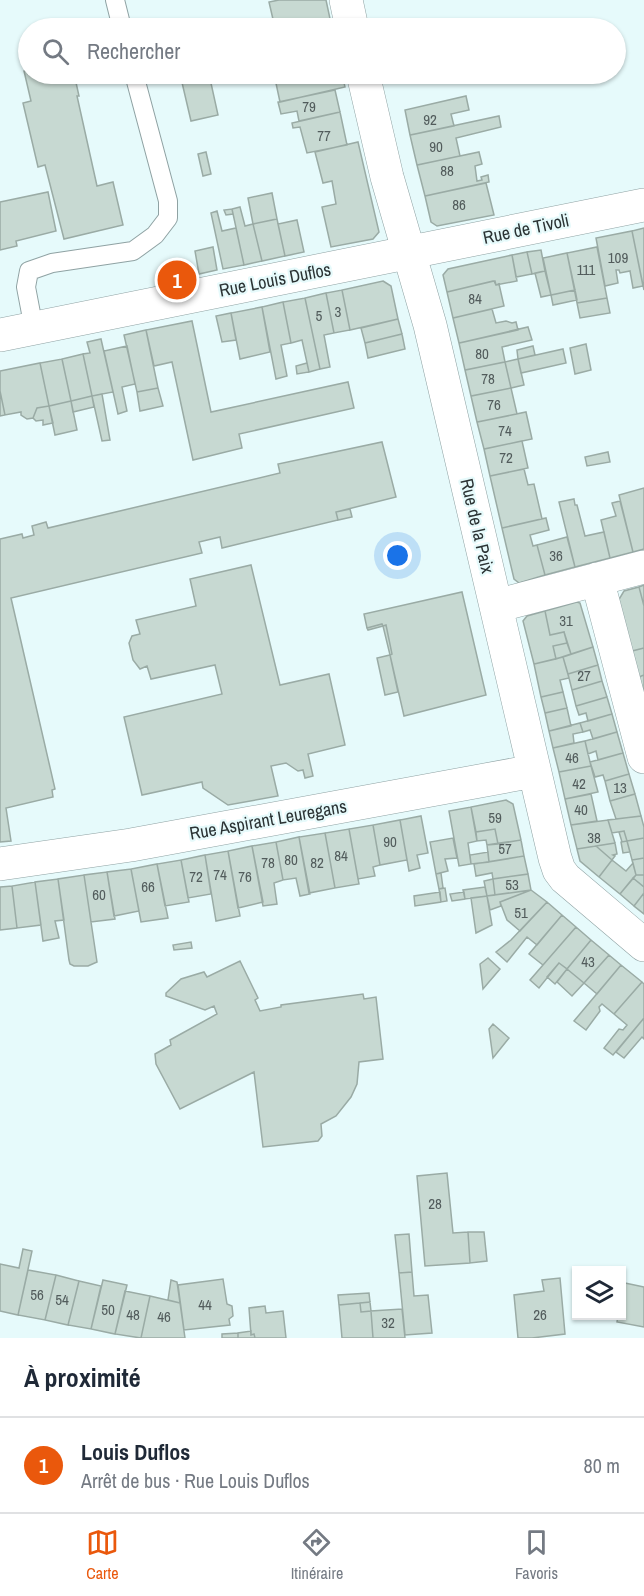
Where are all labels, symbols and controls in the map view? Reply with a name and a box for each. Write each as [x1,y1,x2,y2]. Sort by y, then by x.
search box [18,18,626,84]
icon: search [39,35,72,68]
text: Rechercher [87,36,180,66]
house number: 79 [302,96,316,117]
house number: 92 [423,109,437,130]
house number: 77 [317,125,331,146]
house number: 90 [429,136,443,157]
house number: 88 [440,160,454,181]
house number: 86 [452,194,466,215]
street label: Rue de Tivoli [481,207,571,250]
house number: 109 [608,247,628,268]
street label: Rue Louis Duflos [217,256,333,303]
pin: 1 [158,258,196,302]
house number: 111 [577,259,596,280]
house number: 84 [468,288,482,309]
house number: 3 [335,301,342,322]
house number: 5 [316,305,323,326]
house number: 80 [475,343,489,364]
house number: 78 [481,368,495,389]
house number: 76 [487,394,501,415]
house number: 74 [498,420,512,441]
house number: 72 [499,447,513,468]
street label: Rue de la Paix [454,476,501,576]
your location [383,541,412,570]
house number: 36 [549,545,563,566]
house number: 31 [559,610,573,631]
house number: 27 [577,665,591,686]
house number: 46 [565,747,579,768]
house number: 42 [572,773,586,794]
house number: 13 [613,777,627,798]
street label: Rue Aspirant Leuregans [187,793,348,846]
house number: 40 [574,799,588,820]
house number: 59 [488,807,502,828]
house number: 38 [587,827,601,848]
house number: 90 [383,831,397,852]
house number: 57 [498,838,512,859]
house number: 84 [334,845,348,866]
house number: 80 [284,849,298,870]
house number: 78 [261,852,275,873]
house number: 82 [310,852,324,873]
house number: 74 [213,864,227,885]
house number: 72 [189,866,203,887]
house number: 76 [238,866,252,887]
house number: 53 [505,874,519,895]
house number: 66 [141,876,155,897]
house number: 60 [92,884,106,905]
house number: 51 [514,902,528,923]
house number: 43 [581,951,595,972]
house number: 28 [428,1193,442,1214]
map controls [572,1266,626,1320]
button: layers [572,1266,626,1320]
house number: 56 [30,1284,44,1305]
house number: 54 [55,1289,69,1310]
house number: 44 [198,1294,212,1315]
house number: 50 [101,1299,115,1320]
house number: 48 [126,1304,140,1325]
house number: 26 [533,1304,547,1325]
house number: 46 [157,1306,171,1327]
house number: 32 [381,1312,395,1333]
text: À proximité [24,1360,141,1395]
text: Louis Duflos [81,1437,190,1467]
text: 1 [39,1452,48,1479]
text: 80 m [584,1452,620,1479]
text: Arrêt de bus · Rue Louis Duflos [81,1467,310,1494]
tab: Carte [86,1526,119,1584]
tab: Itinéraire [291,1526,343,1584]
tab: Favoris [515,1526,558,1584]

